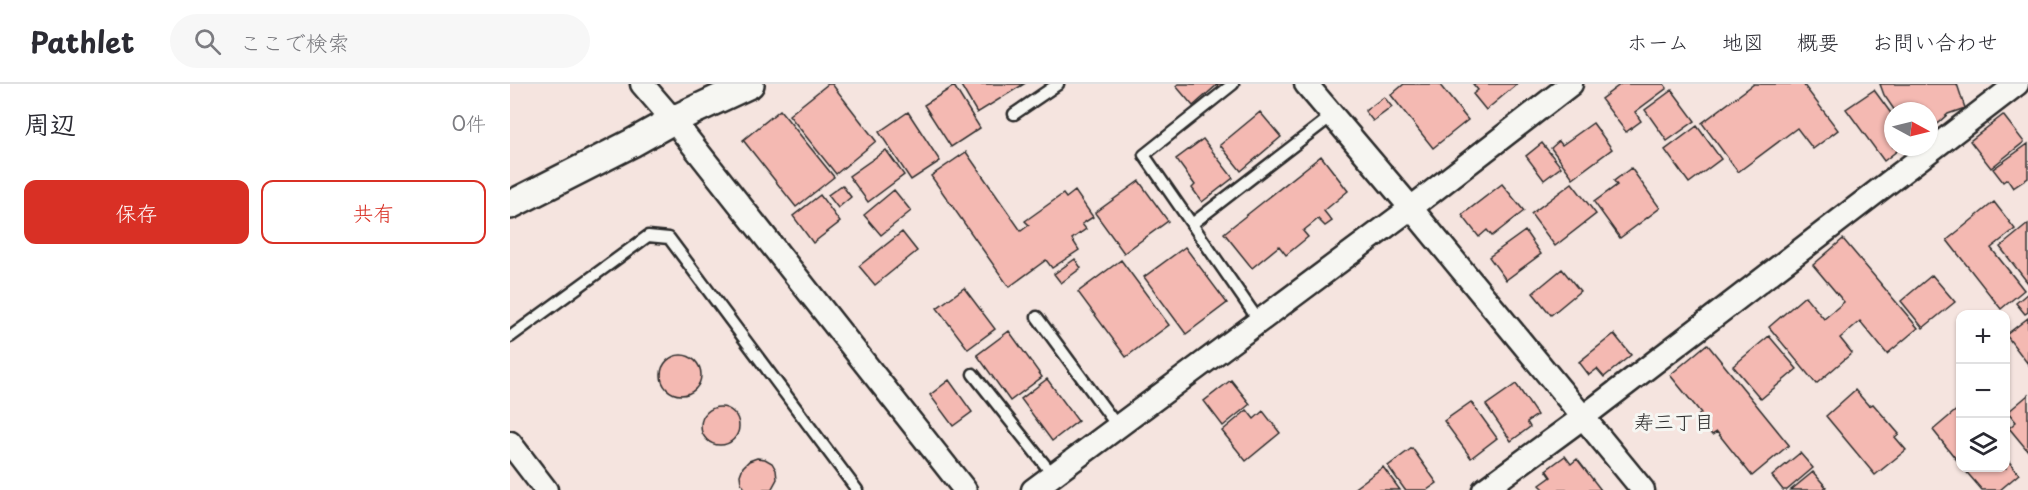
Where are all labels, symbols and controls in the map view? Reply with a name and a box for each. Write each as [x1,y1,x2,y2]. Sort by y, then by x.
search box [170,14,590,68]
text: Pathlet [30,20,134,63]
icon: search [191,25,224,58]
text: ここで検索 [239,25,349,58]
text: ホーム [1627,25,1689,57]
text: 地図 [1722,25,1764,57]
text: 概要 [1797,25,1839,57]
text: お問い合わせ [1872,25,1998,57]
north arrow [1884,102,1938,156]
text: 周辺 [24,104,76,143]
text: 0件 [451,108,486,138]
button: 保存 [24,180,249,244]
button: 共有 [261,180,486,244]
map controls [1956,310,2010,472]
button: + [1956,310,2010,364]
button: − [1956,364,2010,418]
district label: 寿三丁目 [1634,406,1714,436]
button: layers [1956,418,2010,472]

